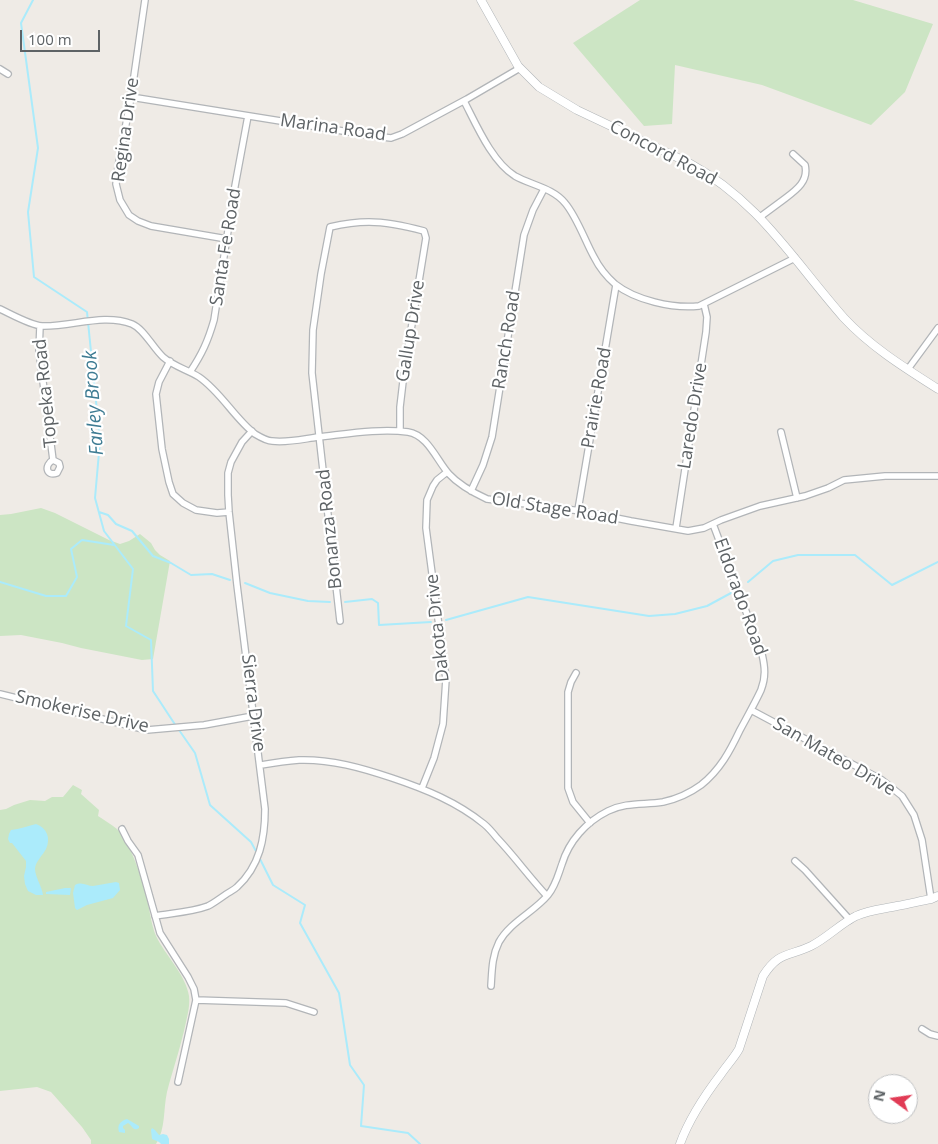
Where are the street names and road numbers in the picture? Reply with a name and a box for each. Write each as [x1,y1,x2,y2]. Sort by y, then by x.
street label: Regina Drive [108,76,144,184]
street label: Marina Road [279,110,387,146]
street label: Concord Road [606,116,720,190]
street label: Santa Fe Road [206,187,246,307]
street label: Gallup Drive [392,278,430,384]
street label: Ranch Road [489,289,525,391]
street label: Topeka Road [30,338,62,448]
street label: Prairie Road [577,346,617,450]
street label: Laredo Drive [674,361,712,471]
street label: Bonanza Road [313,468,347,590]
street label: Old Stage Road [490,488,620,530]
street label: Eldorado Road [709,535,771,659]
street label: Dakota Drive [422,573,454,683]
street label: Sierra Drive [236,653,270,753]
street label: Smokerise Drive [13,686,151,738]
street label: San Mateo Drive [769,713,899,801]

